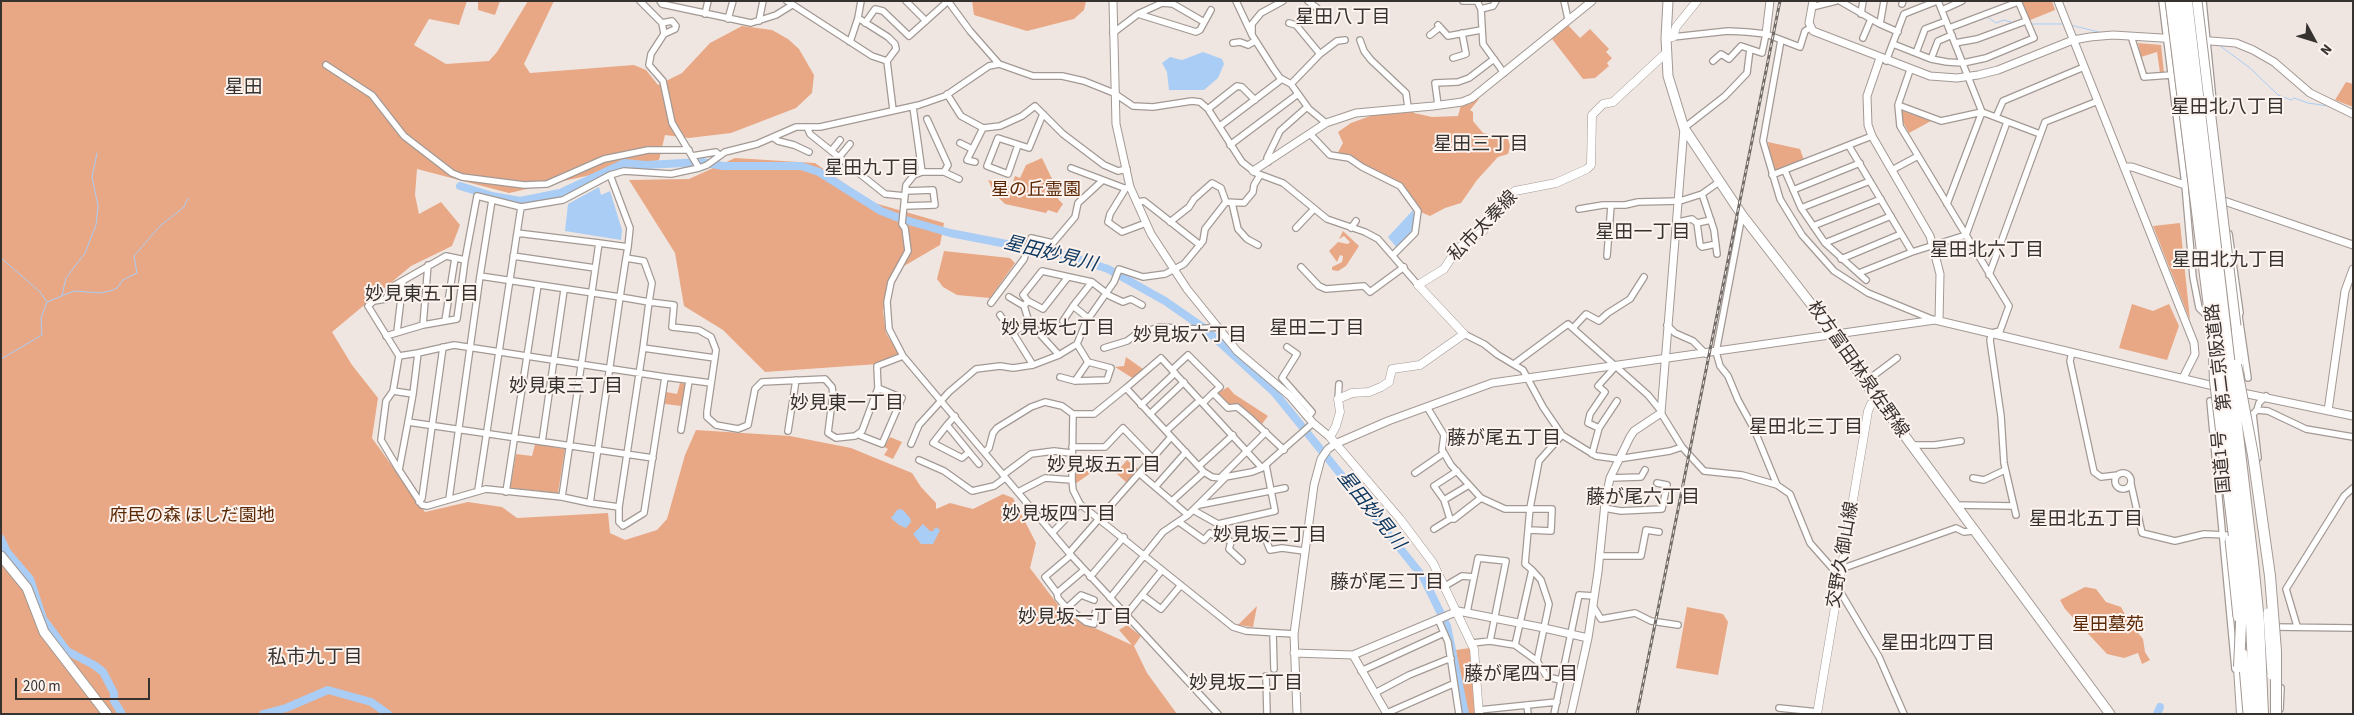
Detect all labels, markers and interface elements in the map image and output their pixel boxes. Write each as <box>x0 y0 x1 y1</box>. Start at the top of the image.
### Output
district label: 星田八丁目 <box>1296 8 1390 30</box>
north arrow <box>2289 15 2339 65</box>
text: N <box>2315 40 2336 59</box>
district label: 星田 <box>225 78 263 100</box>
district label: 星田北八丁目 <box>2171 98 2285 120</box>
district label: 星田三丁目 <box>1434 135 1528 157</box>
district label: 星田九丁目 <box>825 159 919 181</box>
park label: 星の丘霊園 <box>991 180 1081 202</box>
street label: 私市太秦線 <box>1445 187 1523 267</box>
district label: 星田一丁目 <box>1596 223 1690 245</box>
water label: 星田妙見川 <box>1001 232 1099 278</box>
district label: 星田北六丁目 <box>1930 241 2044 263</box>
district label: 星田北九丁目 <box>2172 251 2286 273</box>
district label: 妙見東五丁目 <box>365 285 479 307</box>
street label: 枚方富田林泉佐野線 <box>1802 297 1912 443</box>
street label: 第二京阪道路 <box>2203 302 2237 412</box>
district label: 妙見坂七丁目 <box>1001 319 1115 341</box>
district label: 星田二丁目 <box>1270 319 1364 341</box>
district label: 妙見坂六丁目 <box>1133 326 1247 348</box>
district label: 妙見東三丁目 <box>509 377 623 399</box>
district label: 妙見東一丁目 <box>790 394 904 416</box>
district label: 星田北三丁目 <box>1749 418 1863 440</box>
district label: 藤が尾五丁目 <box>1447 429 1561 451</box>
street label: 国道1号 <box>2209 430 2237 494</box>
district label: 妙見坂五丁目 <box>1047 456 1161 478</box>
water label: 星田妙見川 <box>1331 467 1409 555</box>
district label: 藤が尾六丁目 <box>1586 488 1700 510</box>
street label: 交野久御山線 <box>1824 500 1864 610</box>
district label: 妙見坂四丁目 <box>1002 505 1116 527</box>
park label: 府民の森 ほしだ園地 <box>109 506 275 528</box>
district label: 星田北五丁目 <box>2029 510 2143 532</box>
district label: 妙見坂三丁目 <box>1213 526 1327 548</box>
district label: 藤が尾三丁目 <box>1330 573 1444 595</box>
district label: 妙見坂一丁目 <box>1018 608 1132 630</box>
park label: 星田墓苑 <box>2072 615 2144 637</box>
district label: 星田北四丁目 <box>1881 634 1995 656</box>
district label: 私市九丁目 <box>268 648 362 670</box>
district label: 藤が尾四丁目 <box>1464 665 1578 687</box>
scale bar <box>18 668 152 700</box>
district label: 妙見坂二丁目 <box>1189 674 1303 696</box>
text: 200 m <box>23 676 61 697</box>

